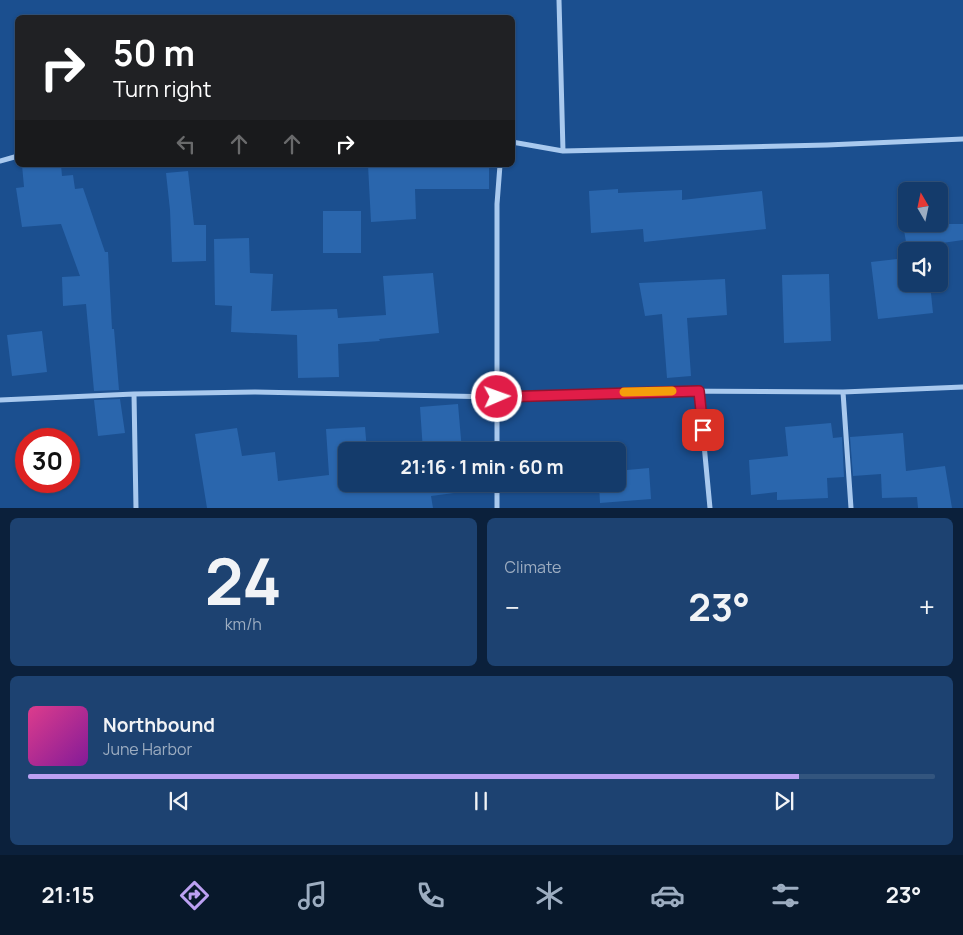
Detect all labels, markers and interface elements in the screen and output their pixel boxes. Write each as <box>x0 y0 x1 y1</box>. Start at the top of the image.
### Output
text: 50 m <box>113 29 195 77</box>
icon: right <box>30 35 95 100</box>
text: Turn right <box>113 74 211 104</box>
icon: left <box>172 130 200 158</box>
icon: ahead <box>225 130 253 158</box>
icon: ahead <box>278 130 306 158</box>
icon: right <box>331 130 359 158</box>
north arrow <box>898 182 948 232</box>
map controls <box>898 182 948 292</box>
button: sound <box>898 242 948 292</box>
position arrow <box>470 370 522 422</box>
pin <box>682 409 724 451</box>
icon: arrive <box>689 416 717 444</box>
speed limit sign: 30 <box>15 428 80 493</box>
text: 21:16 · 1 min · 60 m <box>400 454 564 480</box>
text: 24 <box>205 536 282 625</box>
text: Climate <box>505 556 561 578</box>
text: 23° <box>688 580 750 632</box>
text: − <box>505 588 520 626</box>
text: + <box>919 588 935 626</box>
text: km/h <box>225 613 262 635</box>
text: Northbound <box>103 712 215 738</box>
text: June Harbor <box>103 738 192 760</box>
icon: previous <box>165 787 193 815</box>
icon: pause <box>467 787 495 815</box>
icon: next <box>770 787 798 815</box>
icon: directions <box>177 878 212 913</box>
icon: music <box>295 878 330 913</box>
icon: phone <box>413 878 448 913</box>
icon: climate <box>532 878 567 913</box>
icon: car <box>650 878 685 913</box>
icon: filters <box>768 878 803 913</box>
text: 21:15 <box>42 880 94 910</box>
text: 23° <box>886 880 921 910</box>

